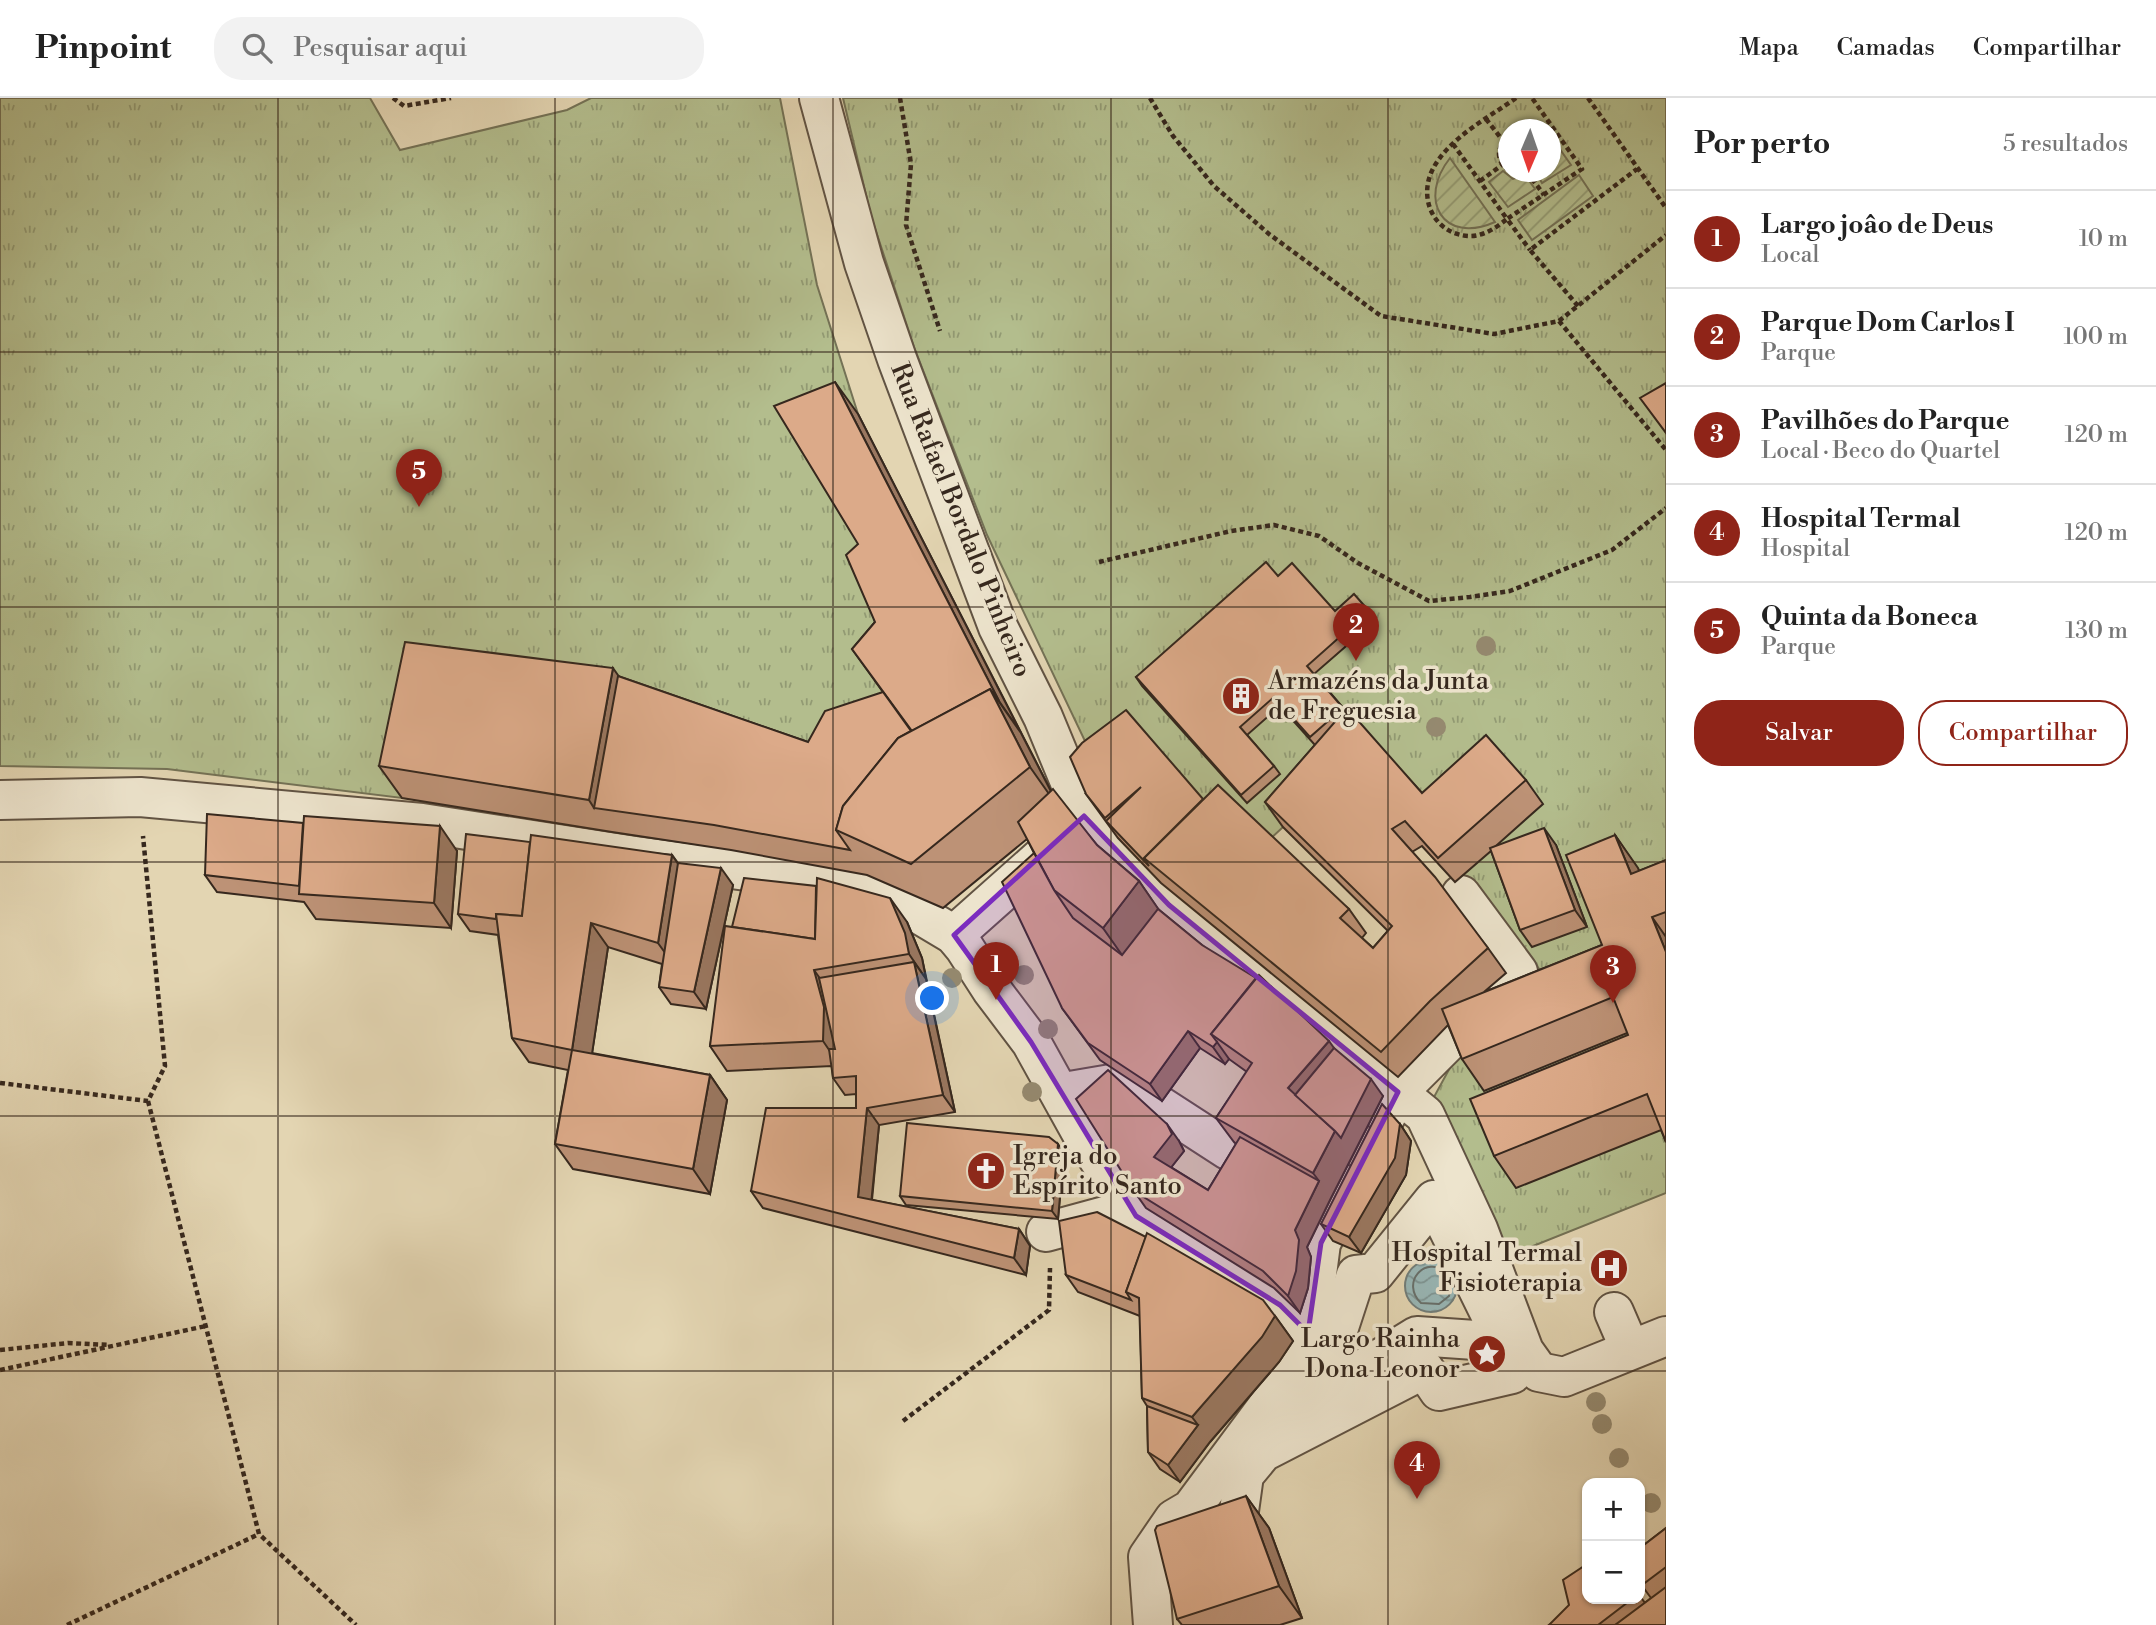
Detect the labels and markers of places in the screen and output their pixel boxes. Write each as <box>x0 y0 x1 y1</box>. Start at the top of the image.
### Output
pin: 5 <box>396 449 442 507</box>
pin: 2 <box>1333 603 1379 661</box>
place label: Armazéns da Junta de Freguesia <box>1267 665 1490 727</box>
building icon: Armazéns da Junta de Freguesia <box>1220 675 1262 717</box>
pin: 1 <box>973 942 1019 1000</box>
pin: 3 <box>1590 945 1636 1003</box>
place label: Igreja do Espírito Santo <box>1013 1140 1182 1202</box>
church icon: Igreja do Espírito Santo <box>965 1150 1007 1192</box>
place label: Hospital Termal Fisioterapia <box>1392 1237 1583 1299</box>
hospital icon: Hospital Termal Fisioterapia <box>1588 1247 1630 1289</box>
place label: Largo Rainha Dona Leonor <box>1301 1323 1461 1385</box>
place icon: Largo Rainha Dona Leonor <box>1466 1333 1508 1375</box>
pin: 4 <box>1394 1441 1440 1499</box>

